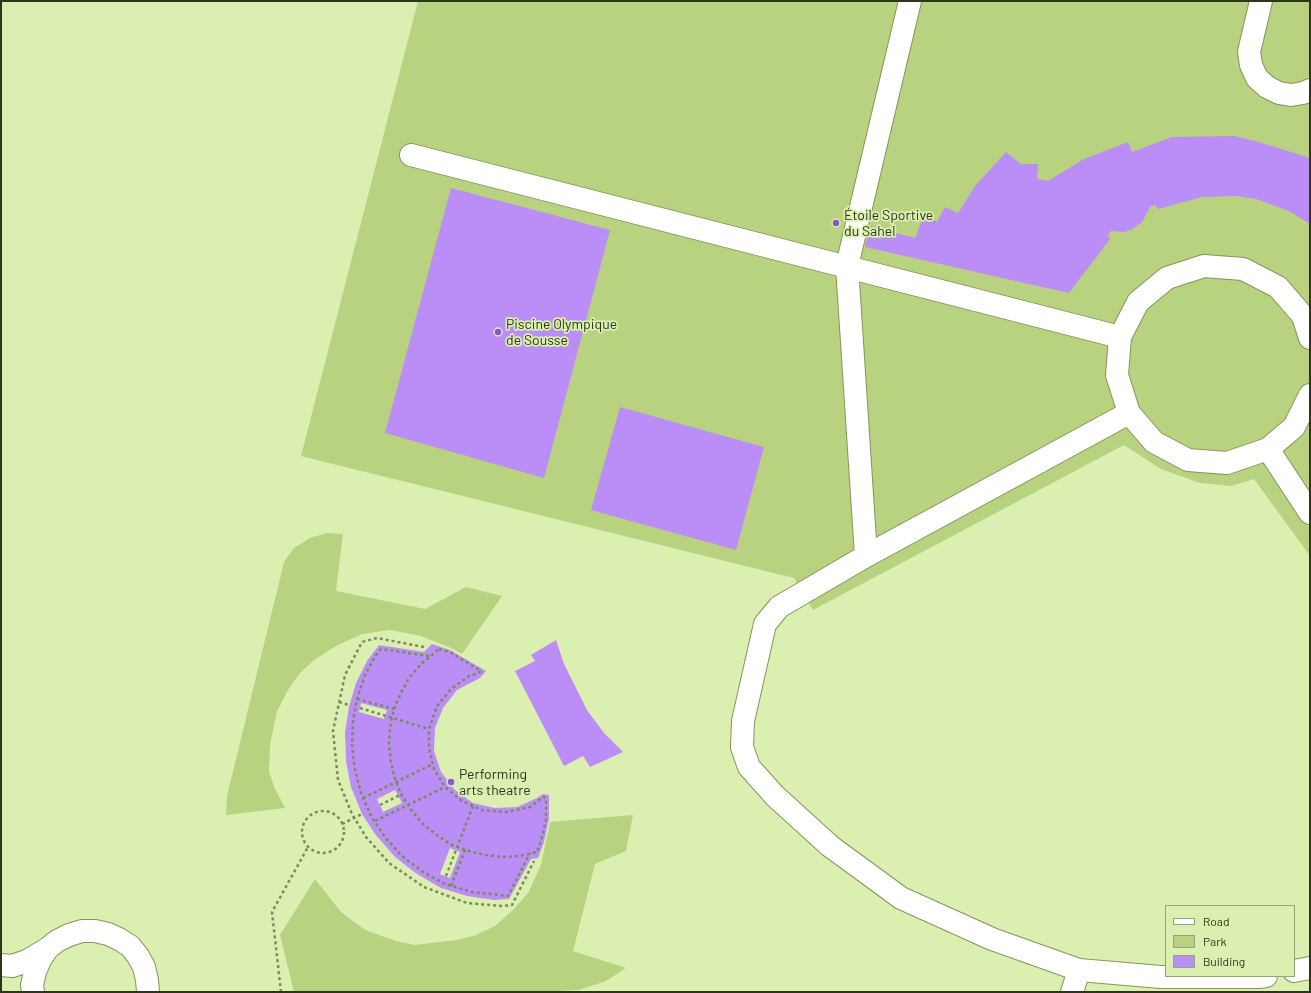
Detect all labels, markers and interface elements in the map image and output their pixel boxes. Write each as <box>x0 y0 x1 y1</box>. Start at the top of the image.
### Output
place label: Étoile Sportive du Sahel <box>844 207 933 240</box>
marker: Étoile Sportive du Sahel <box>831 218 841 228</box>
place label: Piscine Olympique de Sousse <box>506 316 617 348</box>
marker: Piscine Olympique de Sousse <box>493 327 503 337</box>
place label: Performing arts theatre <box>459 766 531 798</box>
marker: Performing arts theatre <box>446 777 456 787</box>
legend <box>1165 905 1295 977</box>
text: Road <box>1203 914 1230 928</box>
text: Park <box>1203 934 1227 948</box>
text: Building <box>1203 954 1245 968</box>

